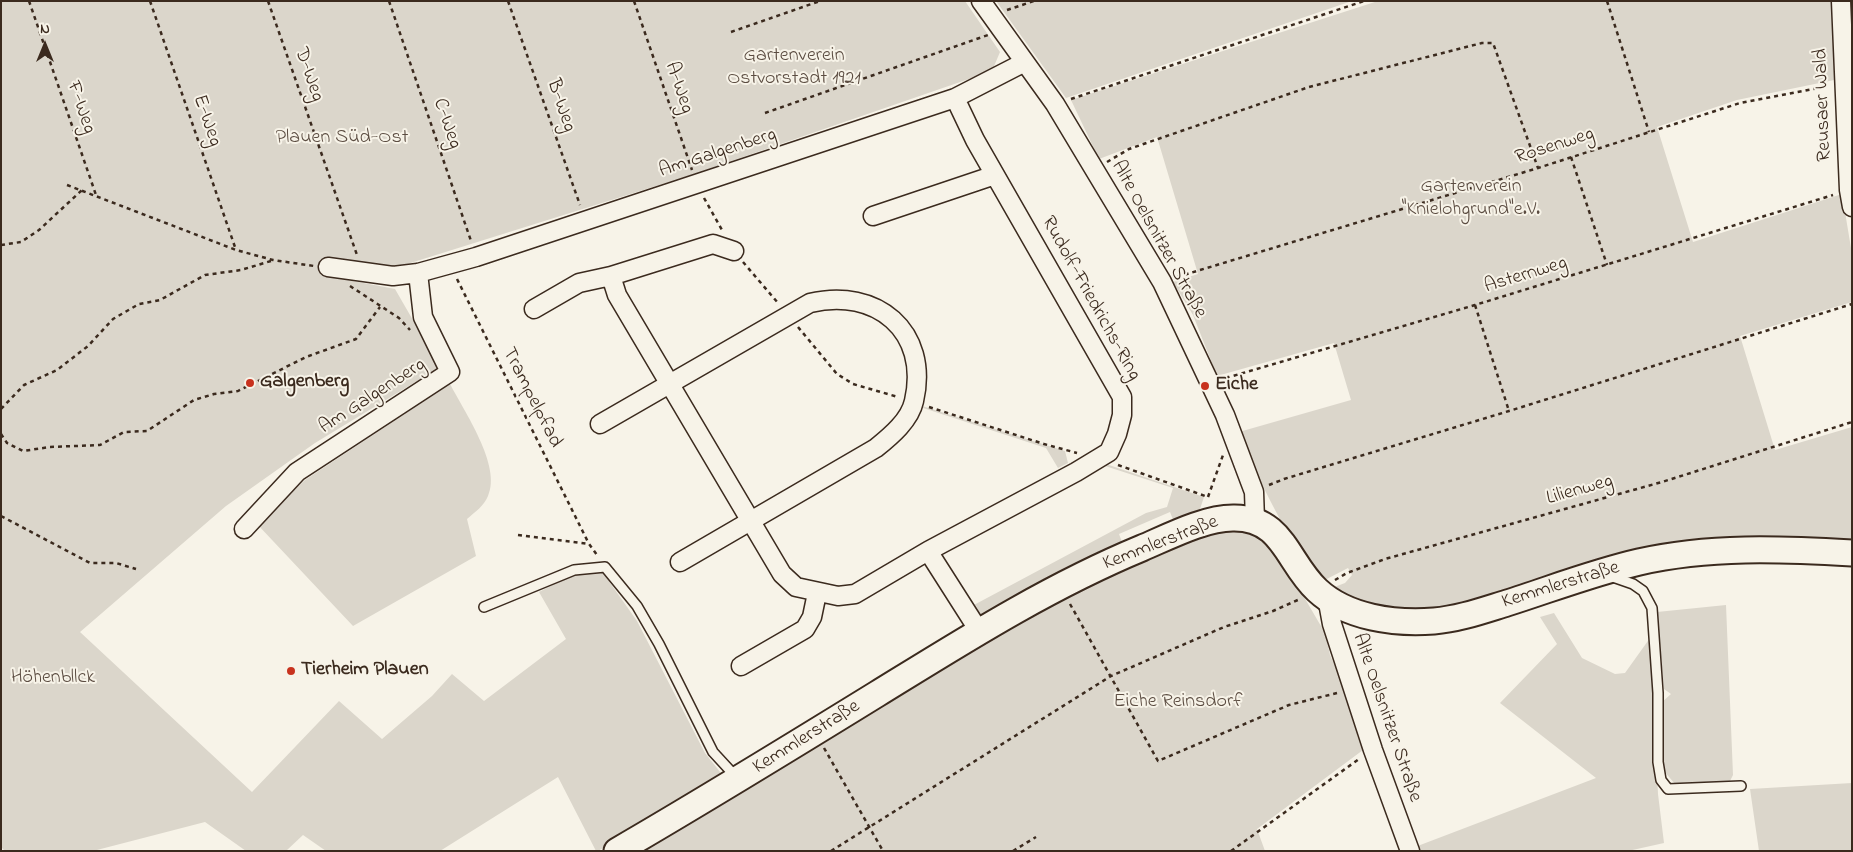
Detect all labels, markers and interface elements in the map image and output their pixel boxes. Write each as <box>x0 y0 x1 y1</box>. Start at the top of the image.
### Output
text: N <box>40 19 50 40</box>
north arrow <box>20 20 70 70</box>
street label: D-Weg <box>288 45 328 105</box>
park label: Gartenverein Ostvorstadt 1921 <box>727 45 861 92</box>
street label: Reusaer Wald <box>1810 48 1838 162</box>
street label: A-Weg <box>658 59 698 117</box>
street label: B-Weg <box>540 76 580 136</box>
street label: F-Weg <box>60 79 100 137</box>
street label: E-Weg <box>186 92 226 150</box>
street label: C-Weg <box>426 96 466 152</box>
street label: Rosenweg <box>1513 123 1597 171</box>
street label: Am Galgenberg <box>656 124 780 184</box>
park label: Plauen Süd-Ost <box>276 127 408 151</box>
street label: Alte Oelsnitzer Straße <box>1105 157 1211 323</box>
park label: Gartenverein "Knielohgrund"e.V. <box>1402 176 1540 223</box>
street label: Rudolf-Friedrichs-Ring <box>1035 213 1145 385</box>
street label: Asternweg <box>1482 252 1570 300</box>
street label: Trampelpfad <box>495 344 567 452</box>
street label: Am Galgenberg <box>315 354 431 440</box>
place label: Galgenberg <box>260 371 349 395</box>
place label: Eiche <box>1215 374 1258 398</box>
marker: Galgenberg <box>244 377 256 389</box>
marker: Eiche <box>1199 380 1211 392</box>
street label: Lilienweg <box>1544 470 1616 512</box>
street label: Kemmlerstraße <box>1100 511 1222 577</box>
street label: Kemmlerstraße <box>1499 557 1623 615</box>
street label: Alte Oelsnitzer Straße <box>1346 631 1426 805</box>
place label: Tierheim Plauen <box>301 659 429 683</box>
marker: Tierheim Plauen <box>285 665 297 677</box>
park label: Höhenbllck <box>11 667 95 691</box>
park label: Eiche Reinsdorf <box>1114 691 1242 715</box>
street label: Kemmlerstraße <box>749 696 865 780</box>

